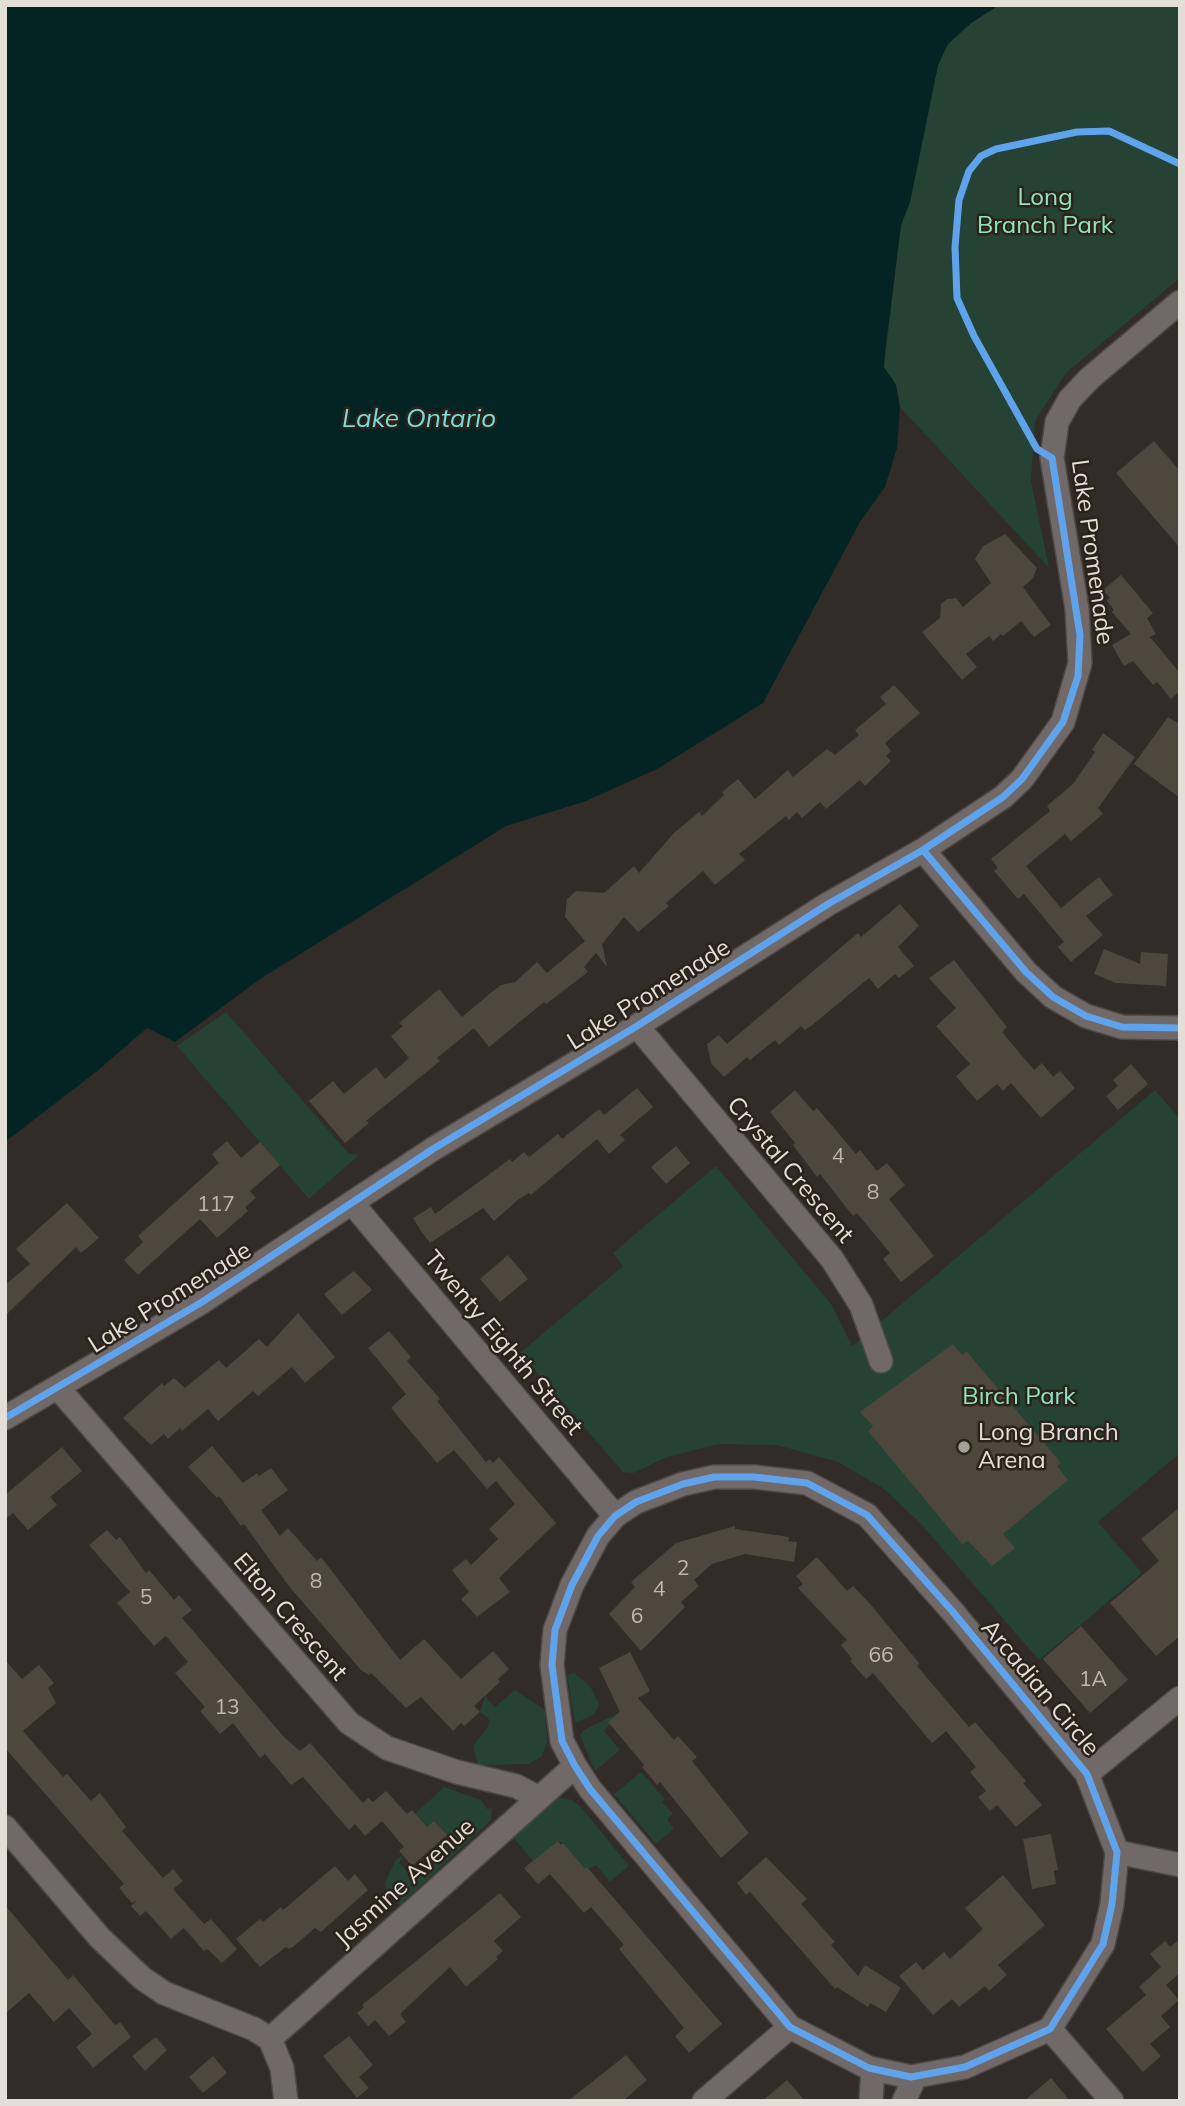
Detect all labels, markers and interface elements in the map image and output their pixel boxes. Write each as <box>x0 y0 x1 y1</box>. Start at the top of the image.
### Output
park label: Long Branch Park <box>977 184 1113 240</box>
water label: Lake Ontario <box>342 403 496 435</box>
street label: Lake Promenade <box>1065 458 1119 646</box>
street label: Lake Promenade <box>562 933 736 1057</box>
street label: Crystal Crescent <box>720 1091 860 1249</box>
house number: 4 <box>832 1144 844 1170</box>
house number: 8 <box>867 1180 879 1206</box>
house number: 117 <box>197 1192 235 1218</box>
street label: Lake Promenade <box>83 1236 257 1360</box>
street label: Twenty Eighth Street <box>417 1245 589 1441</box>
park label: Birch Park <box>962 1383 1076 1411</box>
place label: Long Branch Arena <box>978 1419 1119 1475</box>
marker: Long Branch Arena <box>956 1439 972 1455</box>
street label: Elton Crescent <box>227 1547 353 1687</box>
house number: 2 <box>677 1556 689 1582</box>
house number: 8 <box>310 1569 322 1595</box>
house number: 4 <box>653 1577 665 1603</box>
house number: 5 <box>140 1585 152 1611</box>
house number: 6 <box>631 1604 643 1630</box>
street label: Arcadian Circle <box>975 1614 1105 1762</box>
house number: 66 <box>868 1643 894 1669</box>
house number: 1A <box>1079 1667 1107 1693</box>
house number: 13 <box>214 1695 240 1721</box>
street label: Jasmine Avenue <box>329 1813 481 1953</box>

